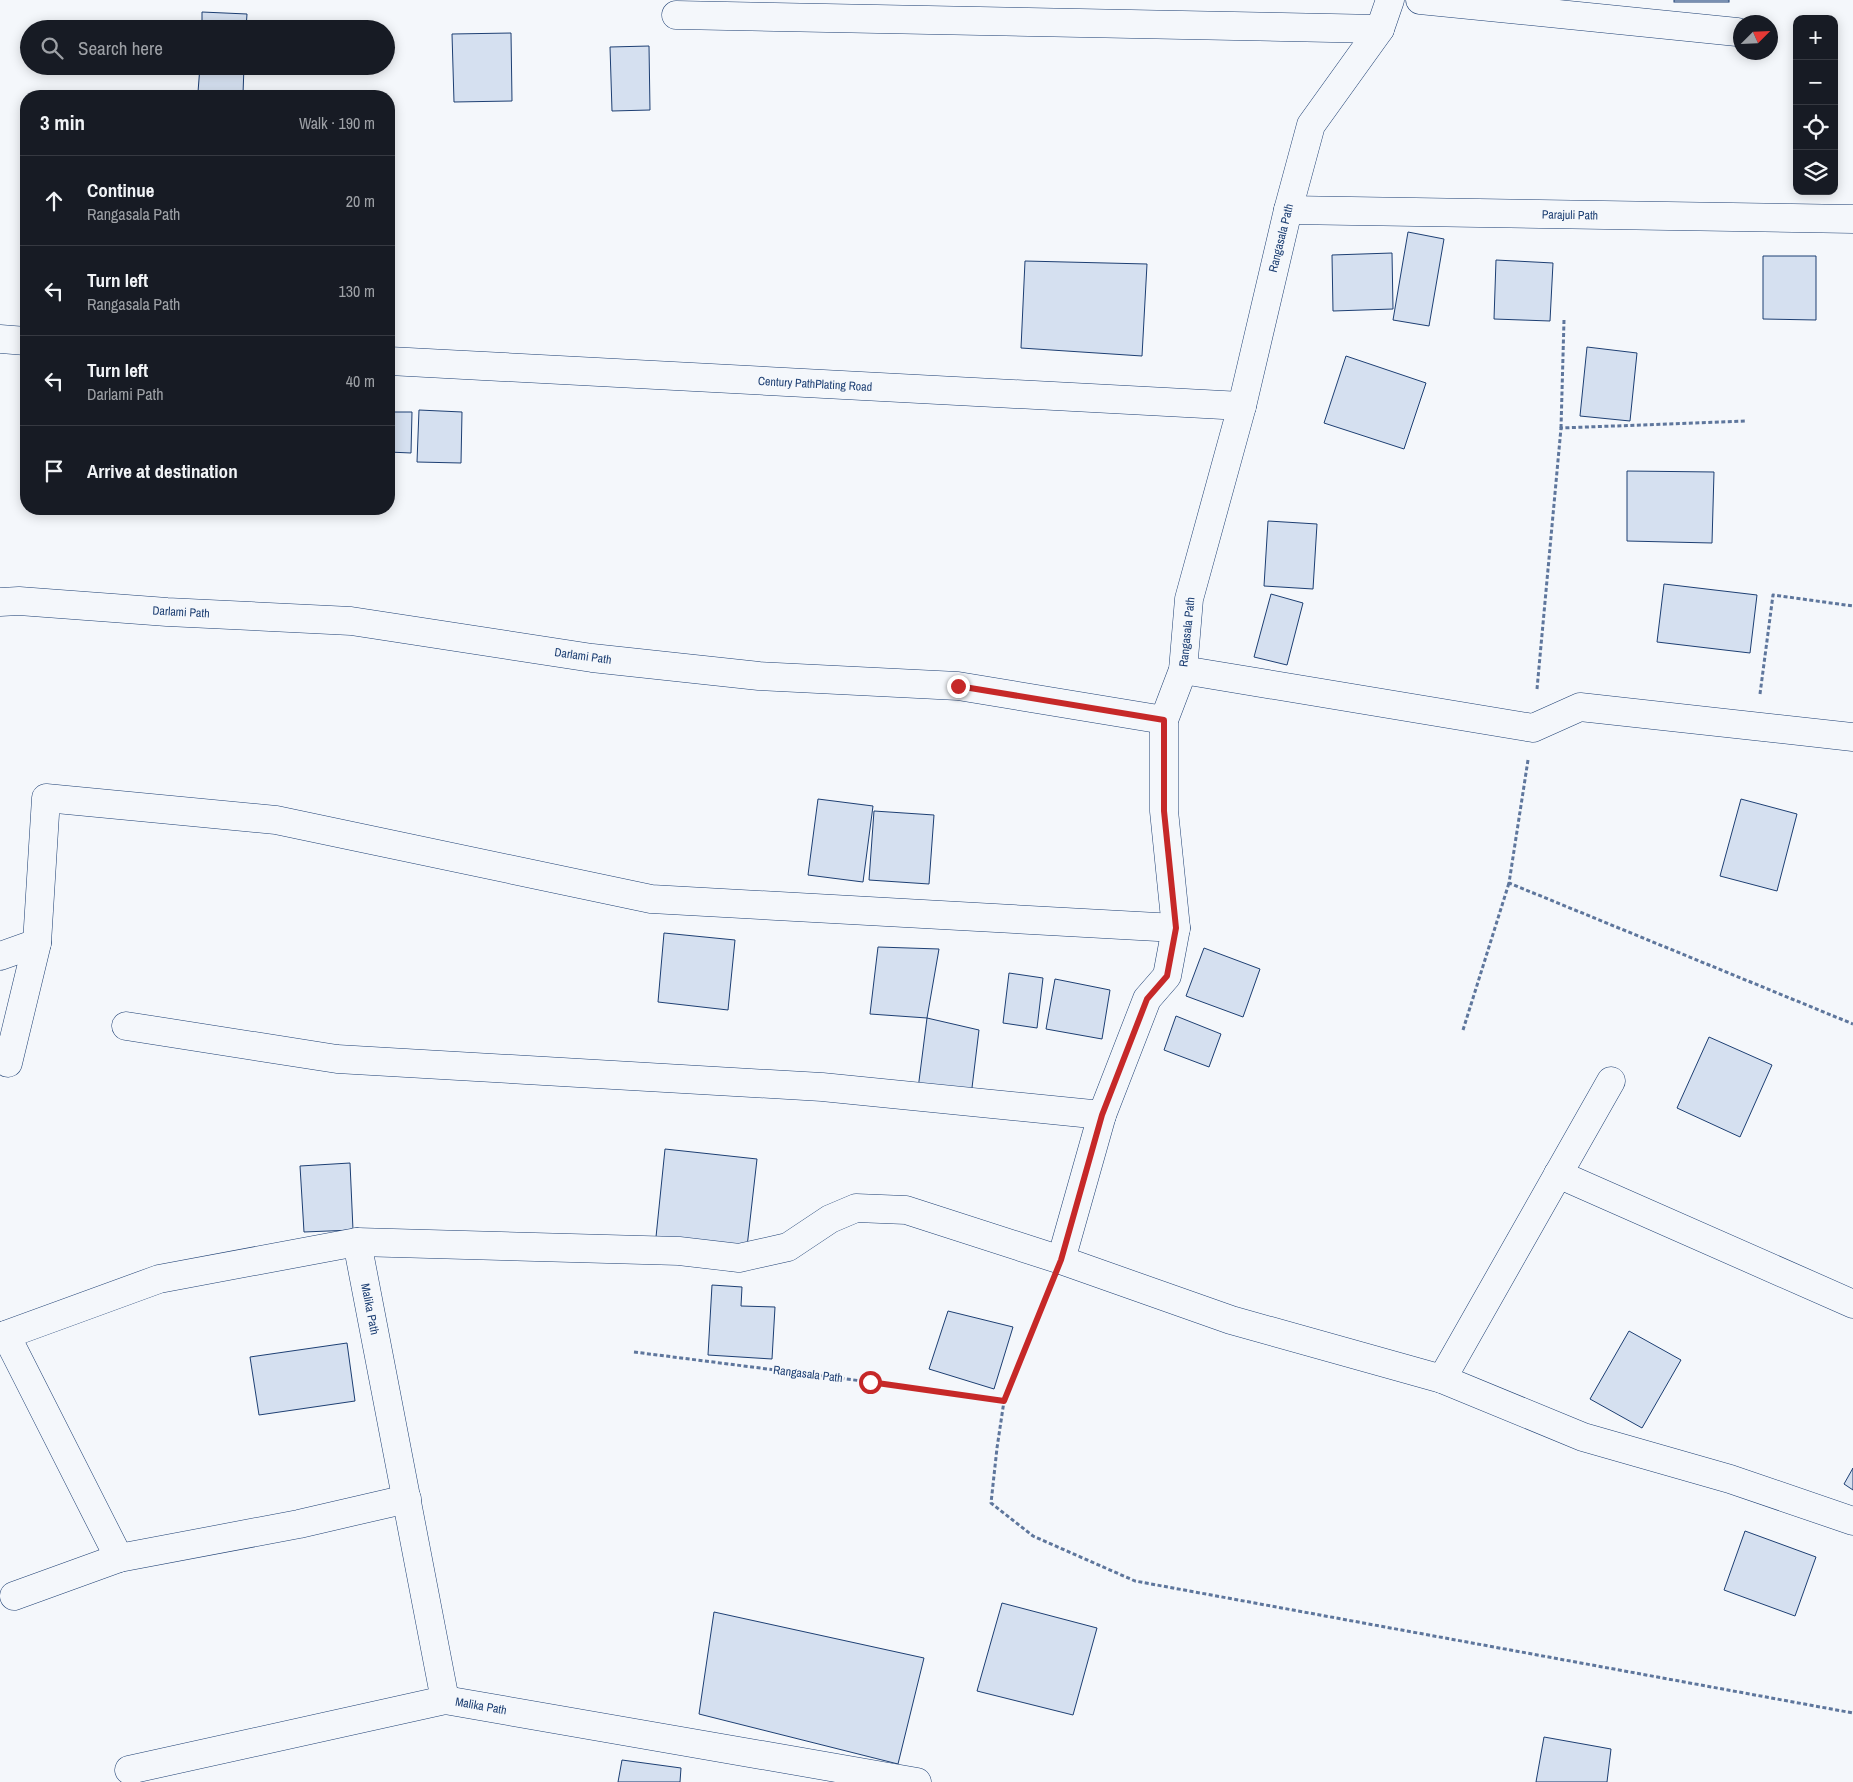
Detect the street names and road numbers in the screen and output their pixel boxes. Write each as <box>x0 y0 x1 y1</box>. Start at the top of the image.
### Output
street label: Rangasala Path <box>1265 202 1297 274</box>
street label: Parajuli Path <box>1542 207 1598 223</box>
street label: Century PathPlating Road <box>757 373 873 395</box>
street label: Rangasala Path <box>1175 596 1199 668</box>
street label: Darlami Path <box>152 603 210 621</box>
street label: Darlami Path <box>553 644 613 668</box>
street label: Malika Path <box>357 1282 383 1336</box>
street label: Rangasala Path <box>772 1362 844 1386</box>
street label: Malika Path <box>454 1694 508 1718</box>

